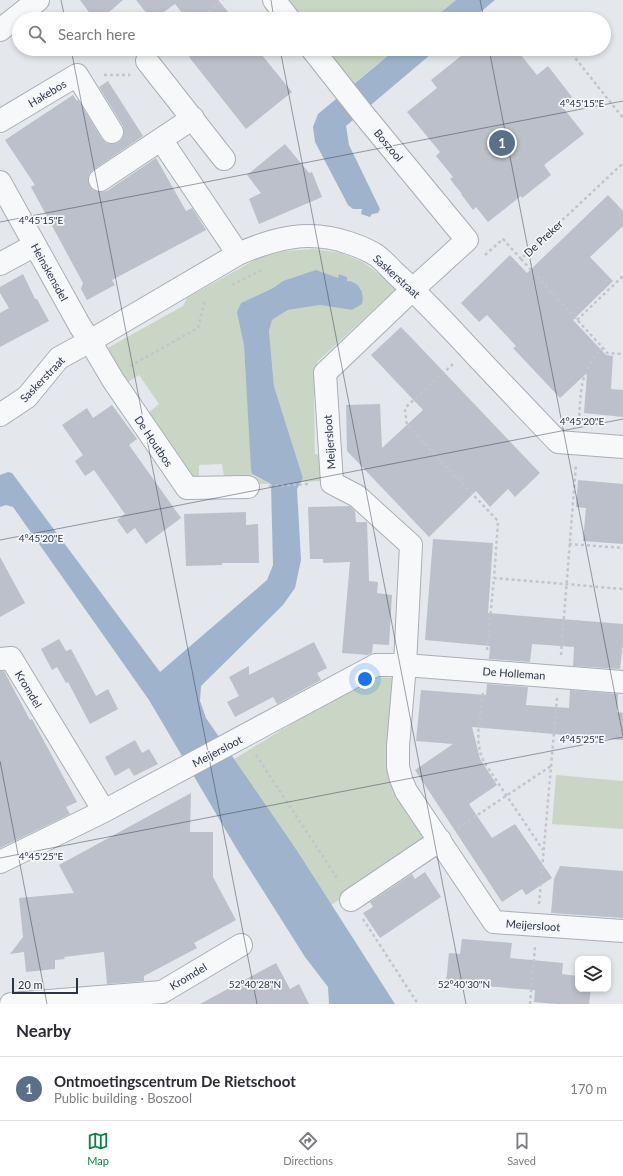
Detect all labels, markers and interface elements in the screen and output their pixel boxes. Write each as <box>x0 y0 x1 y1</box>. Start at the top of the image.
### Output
search box <box>12 12 611 56</box>
icon: search <box>26 23 48 45</box>
text: Search here <box>58 25 135 43</box>
street label: Hakebos <box>26 77 69 109</box>
text: 4°45'15"E <box>560 97 605 109</box>
street label: Boszool <box>372 126 406 164</box>
pin: 1 <box>489 128 515 158</box>
text: 4°45'15"E <box>19 214 64 226</box>
street label: De Preker <box>521 217 565 259</box>
street label: Heinskensdel <box>29 241 71 303</box>
street label: Saskerstraat <box>371 252 423 300</box>
street label: Saskerstraat <box>17 353 67 405</box>
street label: De Houtbos <box>132 413 176 469</box>
street label: Meijersloot <box>321 414 337 470</box>
text: 4°45'20"E <box>560 415 605 427</box>
text: 4°45'20"E <box>19 532 64 544</box>
street label: De Holleman <box>482 664 546 682</box>
street label: Kromdel <box>13 668 45 710</box>
your location <box>355 669 375 689</box>
street label: Meijersloot <box>190 732 244 770</box>
text: 4°45'25"E <box>560 733 605 745</box>
text: 4°45'25"E <box>19 850 64 862</box>
street label: Meijersloot <box>505 917 561 933</box>
map controls <box>575 956 611 992</box>
button: layers <box>575 956 611 992</box>
street label: Kromdel <box>167 960 209 992</box>
scale bar <box>12 976 78 995</box>
text: 20 m <box>18 978 43 991</box>
text: 52°40'28"N <box>229 978 281 990</box>
text: 52°40'30"N <box>438 978 490 990</box>
text: Nearby <box>16 1020 71 1041</box>
text: Ontmoetingscentrum De Rietschoot <box>54 1072 296 1090</box>
text: 1 <box>25 1081 33 1097</box>
text: 170 m <box>570 1081 607 1097</box>
text: Public building · Boszool <box>54 1090 192 1106</box>
tab: Map <box>87 1130 109 1167</box>
tab: Directions <box>283 1130 333 1167</box>
tab: Saved <box>507 1130 536 1167</box>

